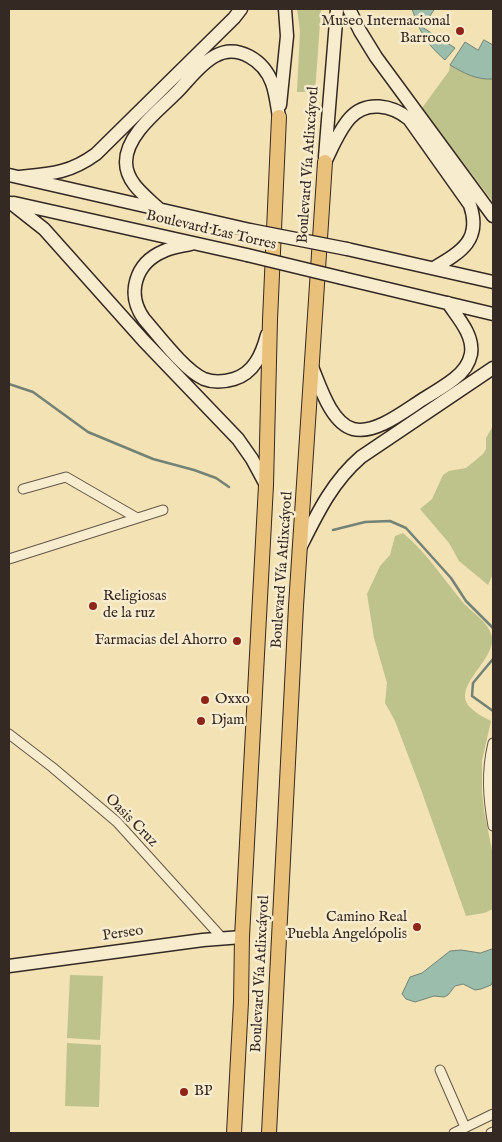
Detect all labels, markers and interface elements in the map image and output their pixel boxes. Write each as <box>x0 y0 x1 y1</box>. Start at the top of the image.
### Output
place label: Museo Internacional Barroco <box>321 13 450 48</box>
marker: Museo Internacional Barroco <box>454 25 466 37</box>
street label: Boulevard Vía Atlixcáyotl <box>295 86 323 244</box>
street label: Boulevard Las Torres <box>144 207 278 255</box>
street label: Boulevard Vía Atlixcáyotl <box>269 491 297 649</box>
place label: Religiosas de la ruz <box>103 588 167 623</box>
marker: Religiosas de la ruz <box>87 600 99 612</box>
place label: Farmacias del Ahorro <box>95 632 227 650</box>
marker: Farmacias del Ahorro <box>231 635 243 647</box>
place label: Oxxo <box>215 691 250 709</box>
marker: Oxxo <box>199 694 211 706</box>
place label: Djam <box>211 712 245 730</box>
marker: Djam <box>195 715 207 727</box>
street label: Oasis Cruz <box>101 791 161 851</box>
street label: Boulevard Vía Atlixcáyotl <box>248 895 274 1053</box>
place label: Camino Real Puebla Angelópolis <box>287 909 407 944</box>
marker: Camino Real Puebla Angelópolis <box>411 921 423 933</box>
street label: Perseo <box>101 922 145 946</box>
place label: BP <box>194 1083 213 1101</box>
marker: BP <box>178 1086 190 1098</box>

